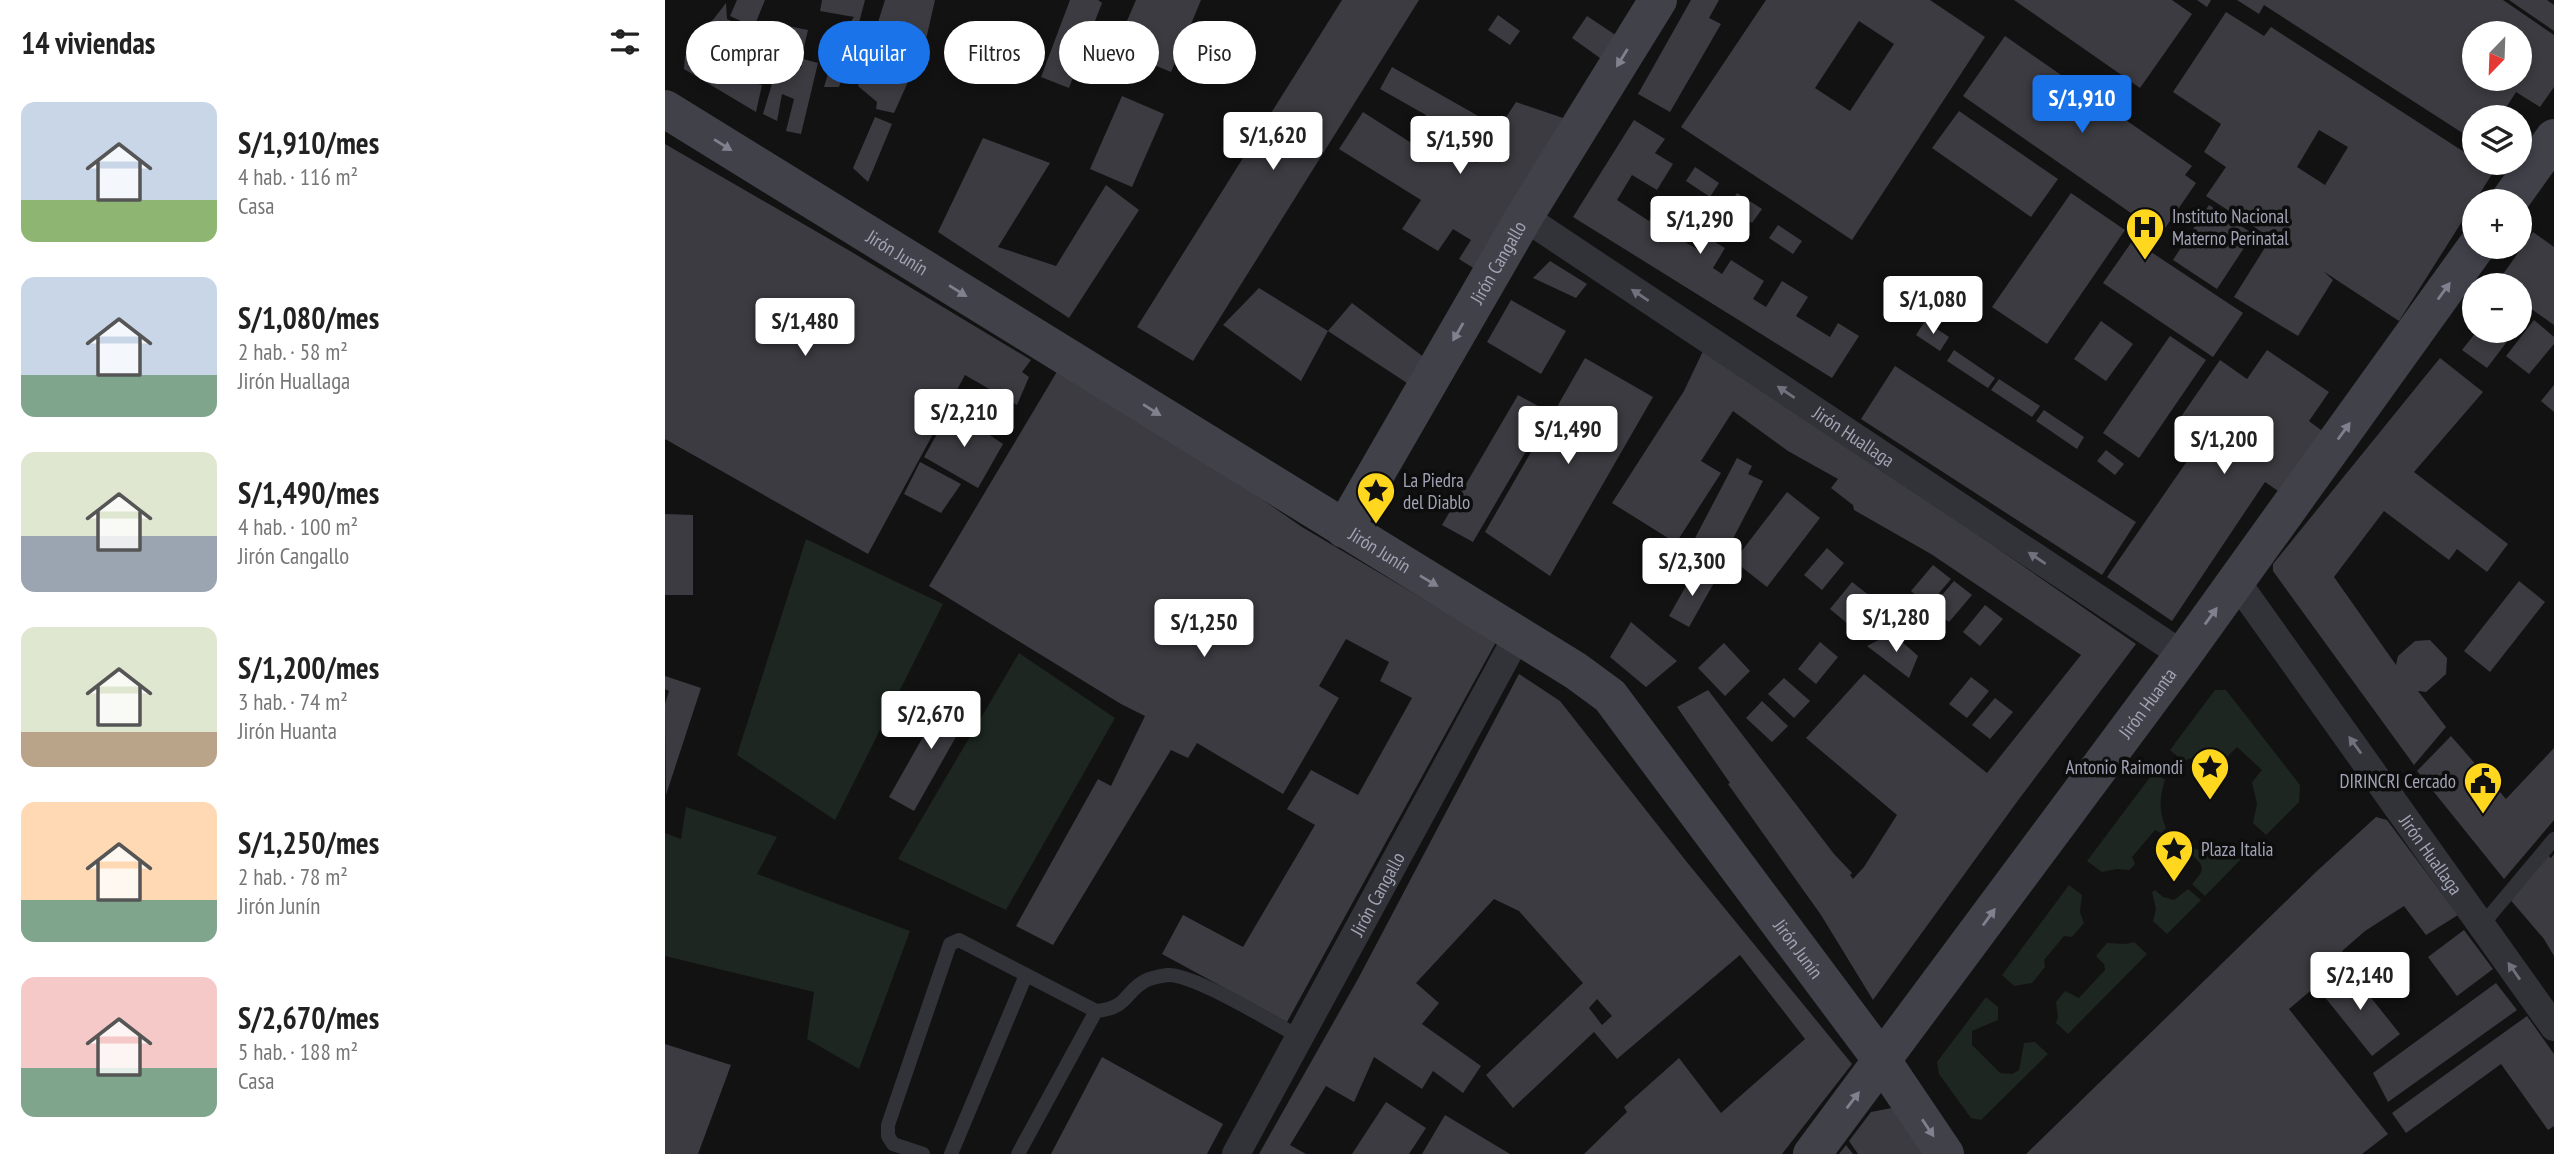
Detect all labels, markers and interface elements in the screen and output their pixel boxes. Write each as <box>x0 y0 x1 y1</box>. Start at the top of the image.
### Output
chip: Comprar <box>686 21 804 84</box>
chip: Alquilar <box>818 21 930 84</box>
chip: Filtros <box>944 21 1045 84</box>
chip: Nuevo <box>1059 21 1159 84</box>
chip: Piso <box>1173 21 1256 84</box>
north arrow <box>2462 21 2532 91</box>
map controls <box>2462 21 2532 343</box>
text: 14 viviendas <box>21 23 155 62</box>
icon: filters <box>606 23 644 61</box>
one-way arrow <box>1615 49 1628 68</box>
pin: S/1,910 <box>2017 76 2147 135</box>
text: S/1,910 <box>2048 83 2116 112</box>
button: layers <box>2462 105 2532 175</box>
pin: S/1,620 <box>1208 113 1338 172</box>
pin: S/1,590 <box>1395 116 1525 176</box>
text: S/1,620 <box>1239 120 1307 149</box>
text: S/1,910/mes <box>238 123 379 162</box>
text: S/1,590 <box>1426 124 1494 153</box>
icon: home <box>77 130 161 214</box>
one-way arrow <box>713 139 733 152</box>
text: 4 hab. · 116 m² <box>238 162 358 191</box>
button: + <box>2462 189 2532 259</box>
text: Casa <box>238 191 274 220</box>
pin: S/1,290 <box>1635 196 1765 256</box>
text: S/1,290 <box>1666 204 1734 233</box>
place label: Instituto Nacional Materno Perinatal <box>2172 204 2289 250</box>
hospital icon: Instituto Nacional Materno Perinatal <box>2124 206 2166 261</box>
street label: Jirón Cangallo <box>1464 216 1531 309</box>
street label: Jirón Junín <box>861 224 933 280</box>
button: − <box>2462 273 2532 343</box>
pin: S/1,080 <box>1868 276 1998 336</box>
one-way arrow <box>2437 282 2451 300</box>
one-way arrow <box>949 284 968 297</box>
text: S/1,080 <box>1899 284 1967 313</box>
one-way arrow <box>1631 289 1650 302</box>
text: S/1,080/mes <box>238 298 379 337</box>
pin: S/1,480 <box>740 298 870 358</box>
icon: home <box>77 305 161 389</box>
text: S/1,480 <box>771 306 839 335</box>
one-way arrow <box>1452 322 1465 341</box>
text: 2 hab. · 58 m² <box>238 337 348 366</box>
text: Jirón Huallaga <box>238 366 350 395</box>
one-way arrow <box>1776 385 1796 398</box>
pin: S/2,210 <box>899 390 1029 449</box>
text: S/2,210 <box>930 397 998 426</box>
street label: Jirón Huallaga <box>1808 400 1899 472</box>
one-way arrow <box>1142 404 1161 417</box>
pin: S/1,490 <box>1503 406 1633 466</box>
text: S/1,490 <box>1534 414 1602 443</box>
pin: S/1,200 <box>2159 416 2289 476</box>
one-way arrow <box>2337 422 2351 440</box>
text: S/1,200 <box>2190 424 2258 453</box>
place label: La Piedra del Diablo <box>1403 468 1470 514</box>
place icon: La Piedra del Diablo <box>1355 470 1397 525</box>
text: S/1,490/mes <box>238 473 379 512</box>
icon: home <box>77 480 161 564</box>
text: 4 hab. · 100 m² <box>238 512 358 541</box>
street label: Jirón Junín <box>1344 521 1415 578</box>
pin: S/2,300 <box>1627 538 1757 598</box>
text: Jirón Cangallo <box>238 541 349 570</box>
text: S/2,300 <box>1658 546 1726 575</box>
one-way arrow <box>2027 552 2047 565</box>
one-way arrow <box>1419 575 1438 587</box>
pin: S/1,280 <box>1831 594 1961 654</box>
pin: S/1,250 <box>1139 600 1269 659</box>
text: S/1,280 <box>1862 602 1930 631</box>
text: S/1,250 <box>1170 607 1238 636</box>
one-way arrow <box>2204 607 2218 625</box>
text: S/1,200/mes <box>238 648 379 687</box>
icon: home <box>77 655 161 739</box>
street label: Jirón Huanta <box>2113 663 2181 744</box>
text: 3 hab. · 74 m² <box>238 687 348 716</box>
pin: S/2,670 <box>866 692 996 751</box>
text: S/2,670 <box>897 699 965 728</box>
text: Jirón Huanta <box>238 716 337 745</box>
one-way arrow <box>2348 736 2362 754</box>
place icon: Antonio Raimondi <box>2189 746 2231 801</box>
place label: Antonio Raimondi <box>2066 755 2183 779</box>
public building icon: DIRINCRI Cercado <box>2462 760 2504 815</box>
place label: DIRINCRI Cercado <box>2340 769 2456 793</box>
street label: Jirón Huallaga <box>2394 809 2468 899</box>
text: S/1,250/mes <box>238 823 379 862</box>
place icon: Plaza Italia <box>2153 828 2195 883</box>
icon: home <box>77 830 161 914</box>
place label: Plaza Italia <box>2201 837 2273 861</box>
street label: Jirón Cangallo <box>1344 848 1410 941</box>
text: 2 hab. · 78 m² <box>238 862 348 891</box>
text: Jirón Junín <box>238 891 320 920</box>
one-way arrow <box>1982 909 1997 927</box>
street label: Jirón Junín <box>1768 914 1829 983</box>
pin: S/2,140 <box>2295 953 2425 1012</box>
text: S/2,140 <box>2326 960 2394 989</box>
one-way arrow <box>2508 962 2522 980</box>
text: S/2,670/mes <box>238 998 379 1037</box>
icon: home <box>77 1005 161 1089</box>
text: 5 hab. · 188 m² <box>238 1037 358 1066</box>
text: Casa <box>238 1066 274 1095</box>
one-way arrow <box>1846 1091 1860 1109</box>
one-way arrow <box>1921 1119 1935 1137</box>

